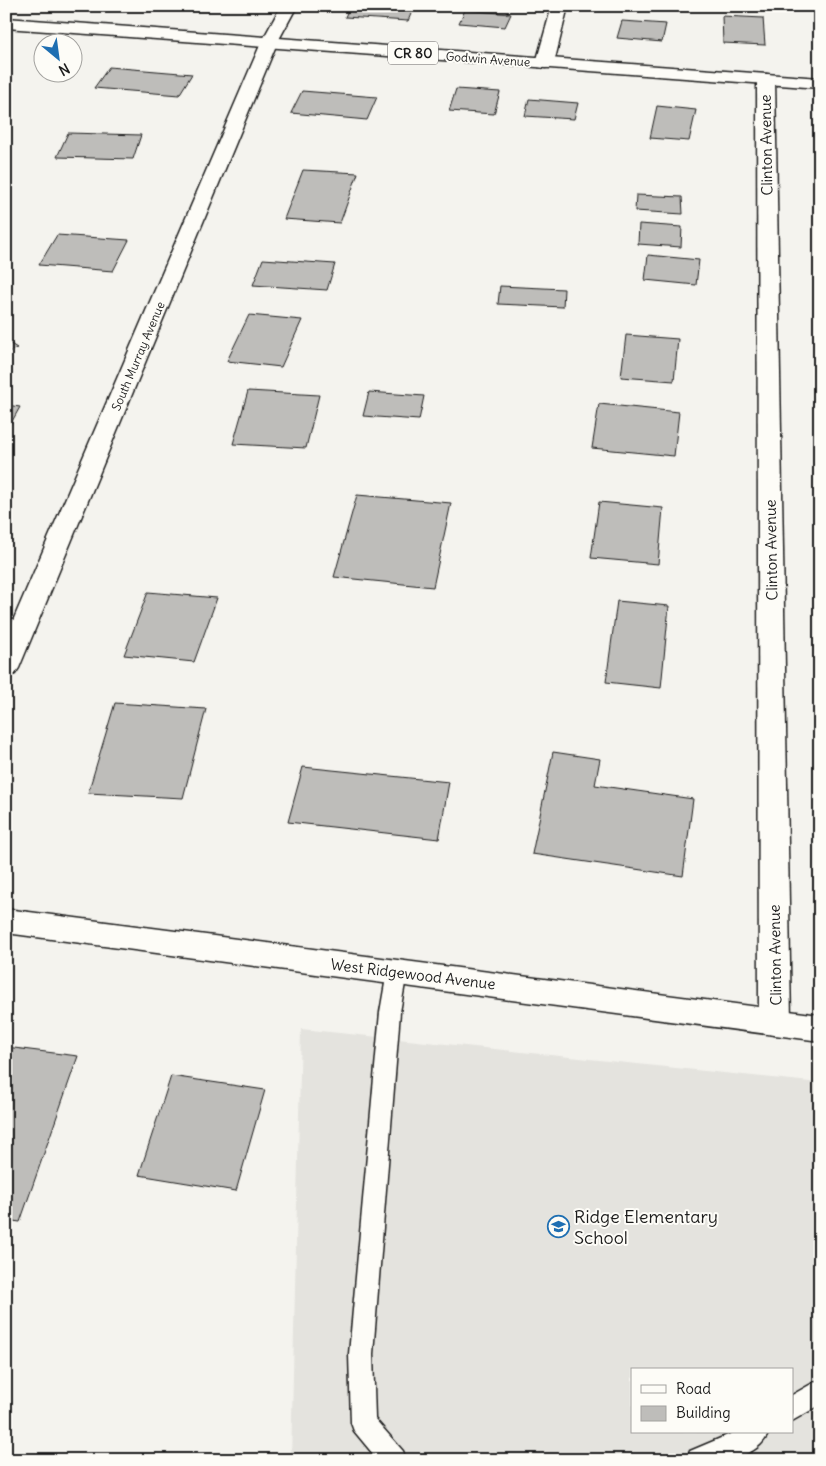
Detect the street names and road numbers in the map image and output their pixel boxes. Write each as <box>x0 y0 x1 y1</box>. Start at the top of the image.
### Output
road number: CR 80 <box>388 42 438 64</box>
street label: Godwin Avenue <box>445 49 531 69</box>
street label: Clinton Avenue <box>756 94 776 196</box>
street label: South Murray Avenue <box>108 299 168 413</box>
street label: Clinton Avenue <box>761 499 781 601</box>
street label: Clinton Avenue <box>765 904 785 1006</box>
street label: West Ridgewood Avenue <box>329 954 497 994</box>

